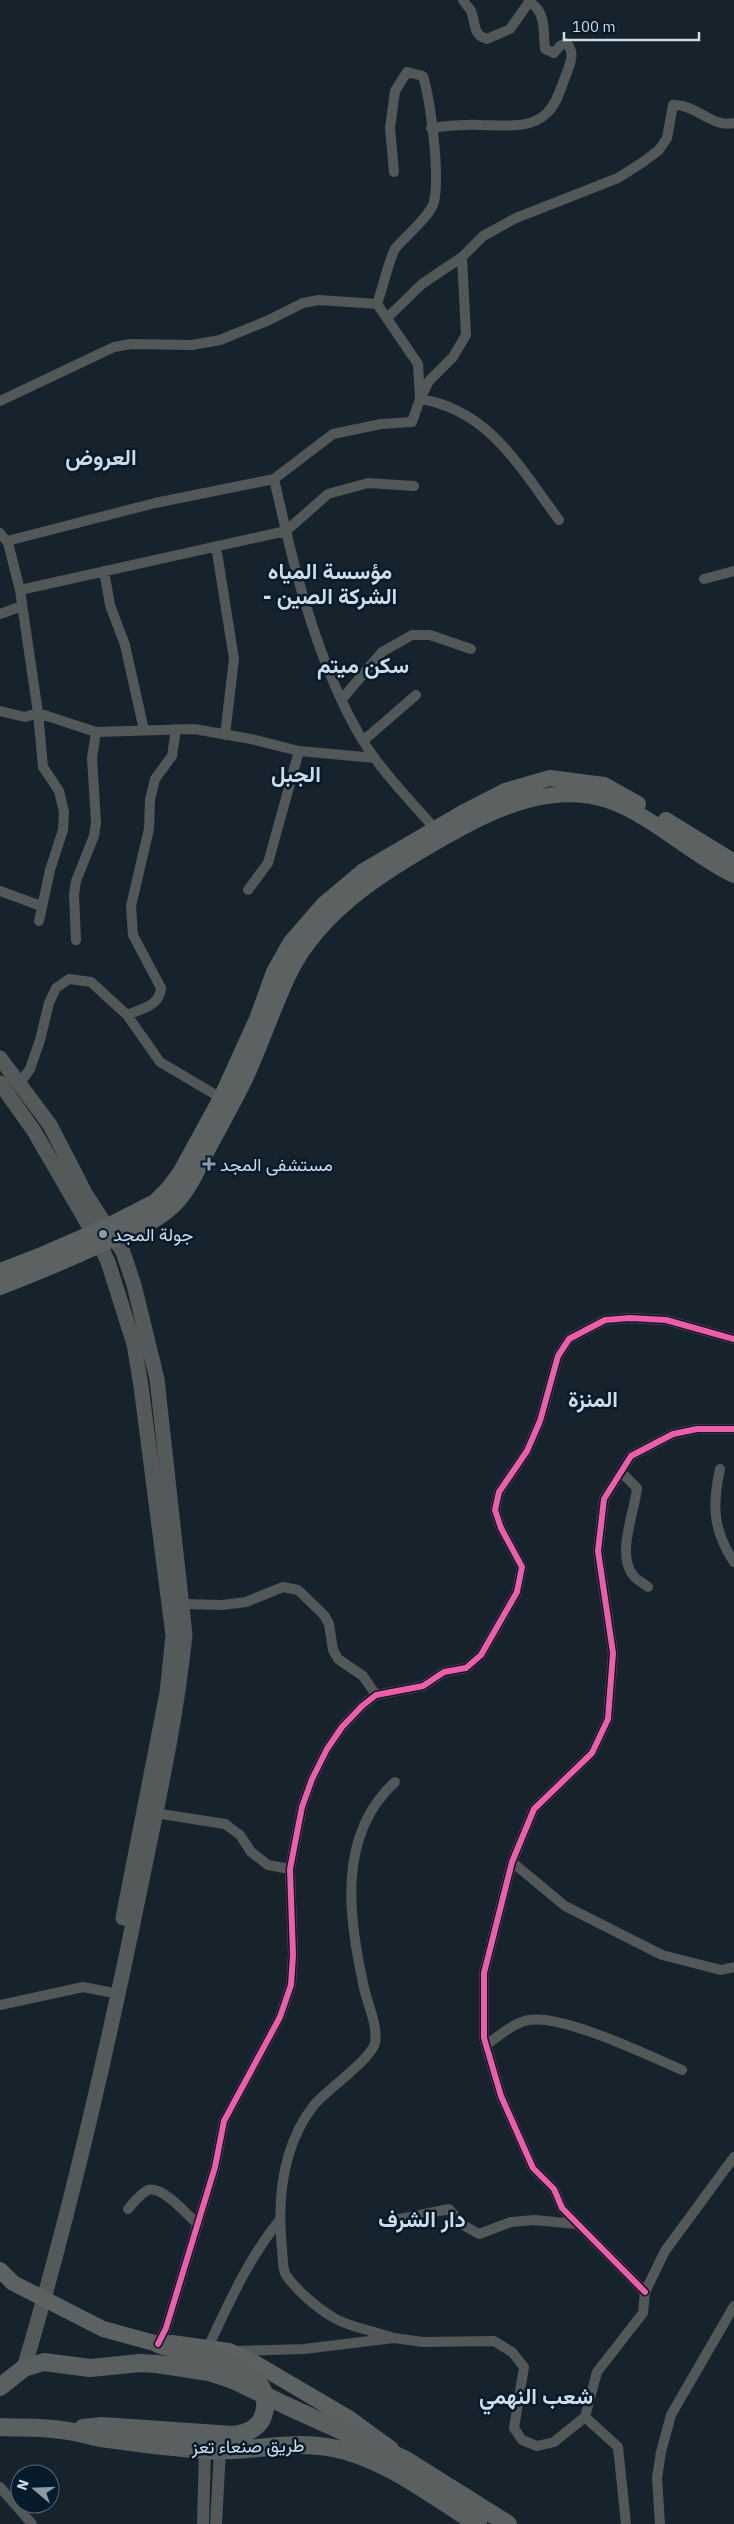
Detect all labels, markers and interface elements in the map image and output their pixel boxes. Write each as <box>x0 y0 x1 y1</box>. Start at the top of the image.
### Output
scale bar <box>564 10 699 42</box>
text: 100 m <box>572 17 616 36</box>
district label: العروض <box>65 442 137 471</box>
district label: مؤسسة المياه - الشركة الصين <box>263 556 397 610</box>
district label: سكن ميتم <box>317 650 409 680</box>
district label: الجبل <box>271 759 321 788</box>
place label: مستشفى المجد <box>220 1153 333 1176</box>
marker: مستشفى المجد <box>202 1157 216 1171</box>
place label: جولة المجد <box>113 1223 193 1246</box>
marker: جولة المجد <box>97 1228 109 1240</box>
district label: المنزة <box>568 1384 618 1413</box>
district label: دار الشرف <box>378 2204 466 2233</box>
district label: شعب النهمي <box>479 2381 593 2415</box>
street label: طريق صنعاء تعز <box>190 2434 305 2459</box>
north arrow <box>10 2464 60 2514</box>
text: N <box>13 2477 33 2492</box>

